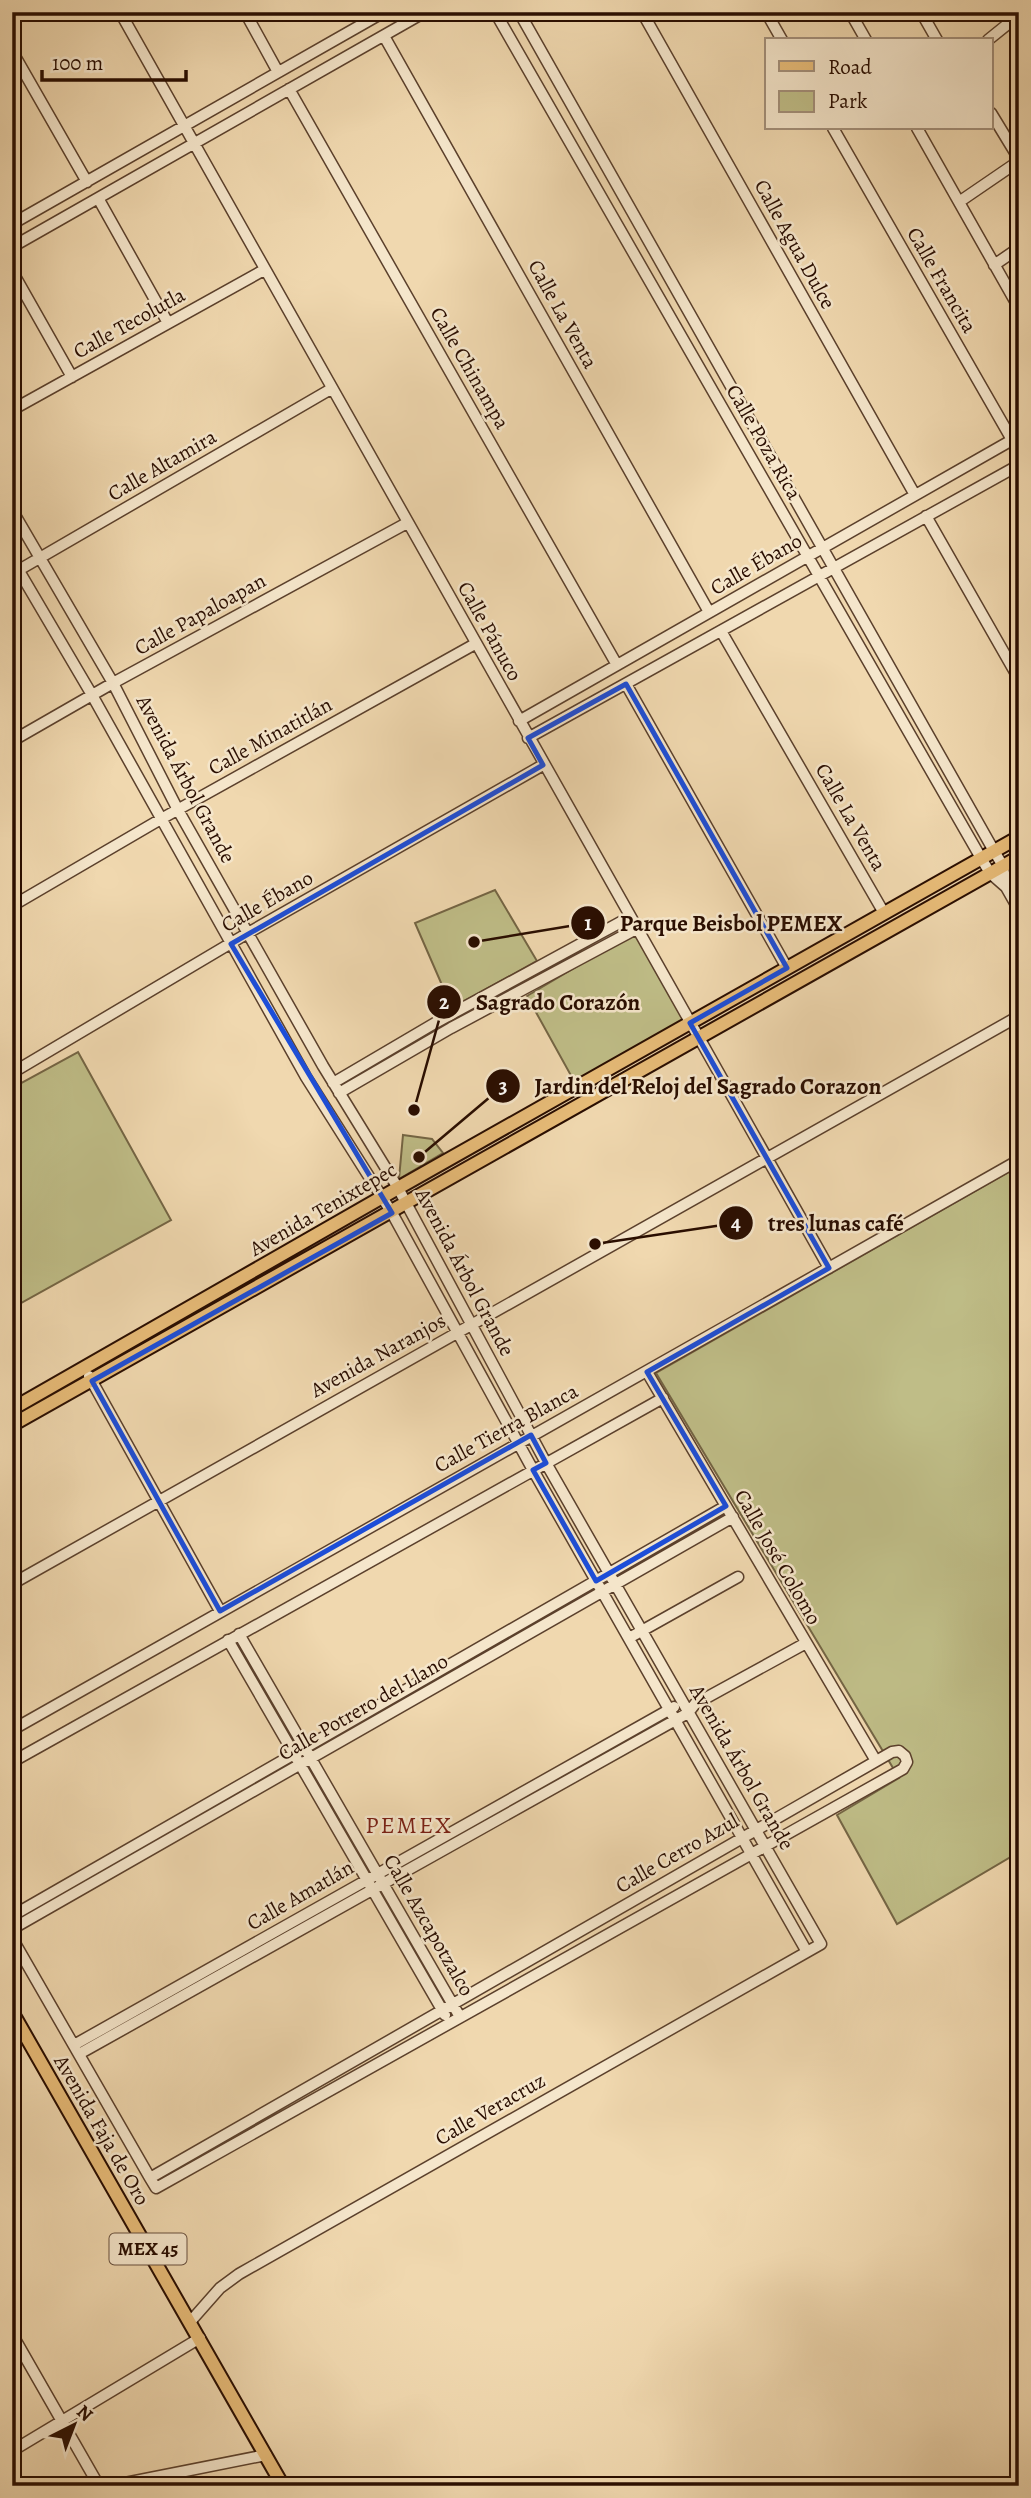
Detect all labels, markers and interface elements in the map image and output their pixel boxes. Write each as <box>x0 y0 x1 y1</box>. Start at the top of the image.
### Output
scale bar <box>42 38 186 82</box>
legend <box>765 38 992 130</box>
text: 100 m <box>52 49 103 77</box>
text: Road <box>828 53 872 81</box>
text: Park <box>828 87 868 115</box>
street label: Calle Agua Dulce <box>748 174 842 314</box>
street label: Calle Francita <box>900 222 984 338</box>
street label: Calle La Venta <box>522 255 604 374</box>
street label: Calle Tecolutla <box>68 281 190 365</box>
street label: Calle Chinampa <box>424 302 516 434</box>
street label: Calle Poza Rica <box>720 379 808 505</box>
street label: Calle Altamira <box>102 422 222 507</box>
street label: Calle Ébano <box>705 526 807 602</box>
street label: Calle Papaloapan <box>129 566 271 662</box>
street label: Calle Pánuco <box>451 576 529 686</box>
street label: Avenida Árbol Grande <box>129 689 242 868</box>
street label: Calle Minatitlán <box>203 690 337 782</box>
street label: Calle La Venta <box>809 758 893 876</box>
street label: Calle Ébano <box>216 863 318 939</box>
callout: Parque Beisbol PEMEX <box>571 901 857 945</box>
text: Parque Beisbol PEMEX <box>620 908 843 939</box>
text: 1 <box>584 909 592 937</box>
callout: Sagrado Corazón <box>426 980 654 1024</box>
text: Sagrado Corazón <box>476 987 640 1018</box>
text: 2 <box>439 988 449 1016</box>
callout: Jardin del Reloj del Sagrado Corazon <box>486 1064 895 1108</box>
text: Jardin del Reloj del Sagrado Corazon <box>535 1071 882 1102</box>
text: 3 <box>498 1072 508 1100</box>
street label: Avenida Tenixtepec <box>243 1155 402 1263</box>
street label: Avenida Árbol Grande <box>408 1182 521 1361</box>
callout: tres lunas café <box>719 1201 918 1245</box>
text: tres lunas café <box>768 1208 904 1239</box>
text: 4 <box>731 1209 741 1237</box>
street label: Avenida Naranjos <box>304 1306 451 1404</box>
street label: Calle Tierra Blanca <box>429 1377 583 1479</box>
street label: Calle José Colomo <box>728 1484 828 1630</box>
street label: Calle Potrero del Llano <box>273 1647 453 1767</box>
street label: Avenida Árbol Grande <box>683 1678 801 1855</box>
street label: Calle Cerro Azul <box>610 1806 744 1900</box>
district label: PEMEX <box>365 1809 453 1841</box>
street label: Calle Azcapotzalco <box>377 1849 481 2001</box>
street label: Calle Amatlán <box>241 1853 359 1937</box>
street label: Avenida Faja de Oro <box>47 2049 156 2210</box>
street label: Calle Veracruz <box>430 2066 550 2152</box>
road number: MEX 45 <box>110 2234 186 2264</box>
north arrow <box>38 2390 108 2460</box>
text: N <box>71 2399 99 2428</box>

